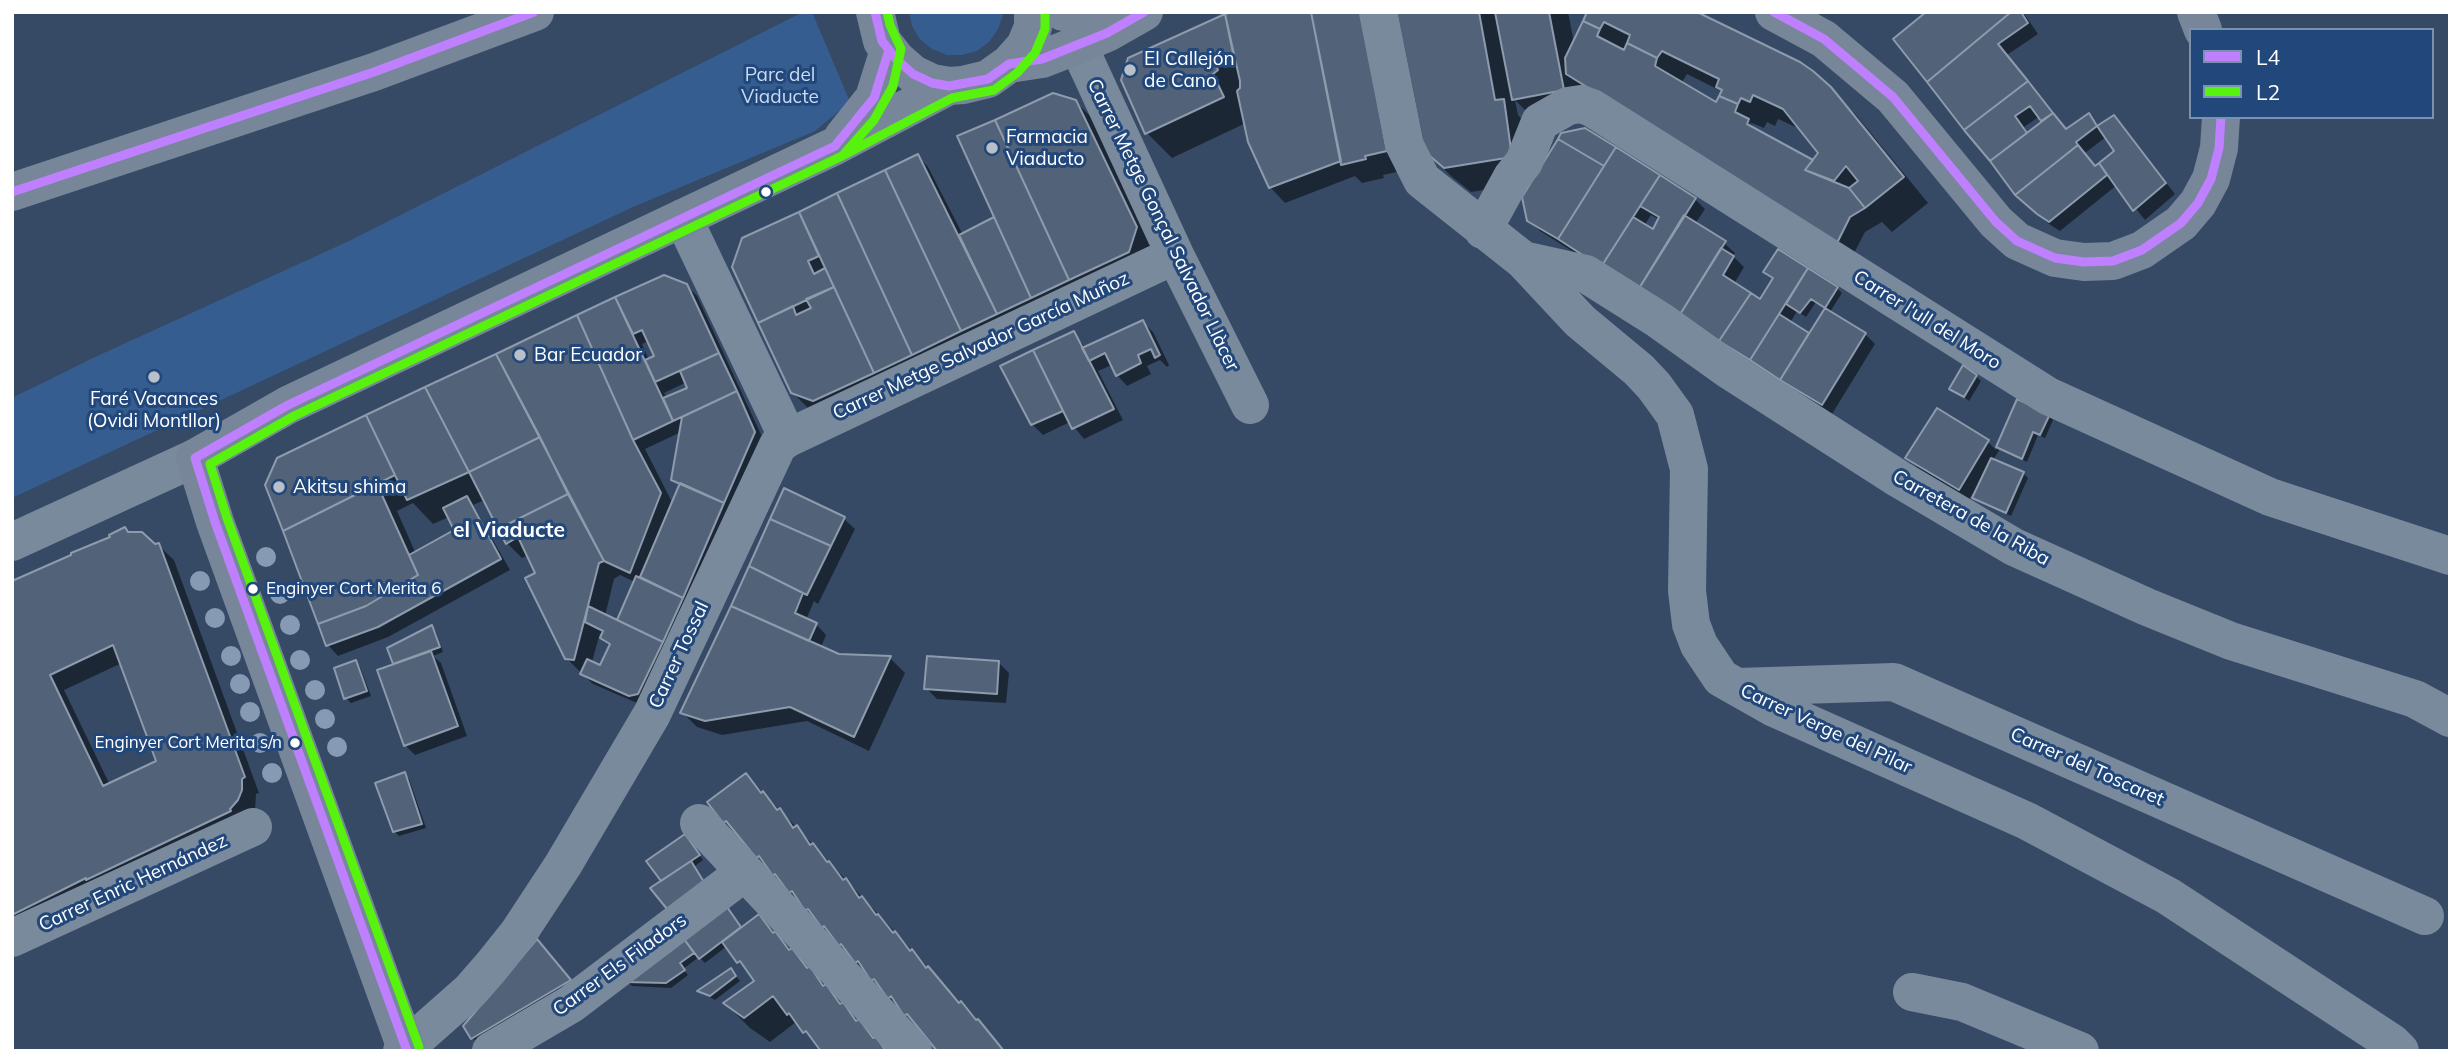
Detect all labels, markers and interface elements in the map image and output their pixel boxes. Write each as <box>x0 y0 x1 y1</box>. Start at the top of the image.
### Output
legend <box>2189 28 2434 119</box>
text: L4 <box>2256 44 2280 70</box>
place label: El Callejón de Cano <box>1144 48 1235 92</box>
marker: El Callejón de Cano <box>1122 62 1138 78</box>
park label: Parc del Viaducte <box>741 64 819 108</box>
street label: Carrer Metge Gonçal Salvador Llàcer <box>1082 75 1244 375</box>
text: L2 <box>2256 79 2280 105</box>
place label: Farmacia Viaducto <box>1006 126 1088 170</box>
marker: Farmacia Viaducto <box>984 140 1000 156</box>
unlabelled marker <box>759 185 773 199</box>
street label: Carrer l'ull del Moro <box>1849 265 2005 375</box>
street label: Carrer Metge Salvador García Muñoz <box>829 267 1133 425</box>
place label: Bar Ecuador <box>534 344 642 366</box>
marker: Bar Ecuador <box>512 347 528 363</box>
marker: Faré Vacances (Ovidi Montllor) <box>146 369 162 385</box>
place label: Faré Vacances (Ovidi Montllor) <box>87 388 221 432</box>
street label: Carretera de la Riba <box>1888 465 2054 571</box>
place label: Akitsu shima <box>293 476 406 498</box>
marker: Akitsu shima <box>271 479 287 495</box>
district label: el Viaducte <box>453 518 565 544</box>
place label: Enginyer Cort Merita 6 <box>266 579 441 599</box>
marker: Enginyer Cort Merita 6 <box>246 582 260 596</box>
street label: Carrer Tossal <box>644 598 714 712</box>
street label: Carrer Verge del Pilar <box>1736 679 1916 779</box>
street label: Carrer del Toscaret <box>2007 723 2167 811</box>
place label: Enginyer Cort Merita s/n <box>94 733 282 753</box>
marker: Enginyer Cort Merita s/n <box>288 736 302 750</box>
street label: Carrer Enric Hernández <box>35 829 231 937</box>
street label: Carrer Els Filadors <box>549 909 691 1021</box>

